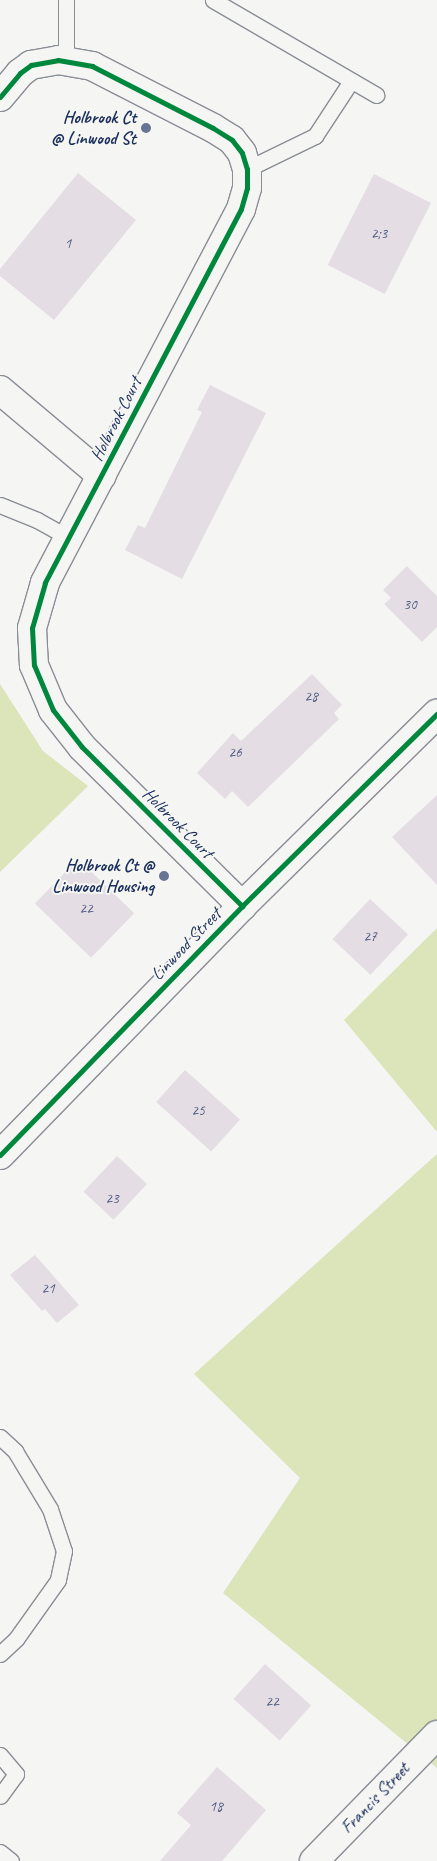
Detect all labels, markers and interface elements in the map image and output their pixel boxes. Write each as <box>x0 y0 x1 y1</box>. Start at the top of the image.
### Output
place label: Holbrook Ct @ Linwood St <box>51 107 136 150</box>
marker: Holbrook Ct @ Linwood St <box>140 122 152 134</box>
house number: 2;3 <box>371 225 387 243</box>
house number: 1 <box>65 235 71 253</box>
street label: Holbrook Court <box>86 373 146 465</box>
house number: 30 <box>403 596 417 614</box>
house number: 28 <box>304 688 318 706</box>
house number: 26 <box>228 744 242 762</box>
street label: Holbrook Court <box>138 783 218 863</box>
place label: Holbrook Ct @ Linwood Housing <box>52 855 154 898</box>
marker: Holbrook Ct @ Linwood Housing <box>158 870 170 882</box>
house number: 22 <box>79 900 93 918</box>
street label: Linwood Street <box>146 903 226 985</box>
house number: 27 <box>363 928 377 946</box>
house number: 25 <box>191 1102 205 1120</box>
house number: 23 <box>105 1190 119 1208</box>
house number: 21 <box>41 1280 55 1298</box>
house number: 22 <box>265 1693 279 1711</box>
street label: Francis Street <box>336 1758 414 1838</box>
house number: 18 <box>209 1798 223 1816</box>

